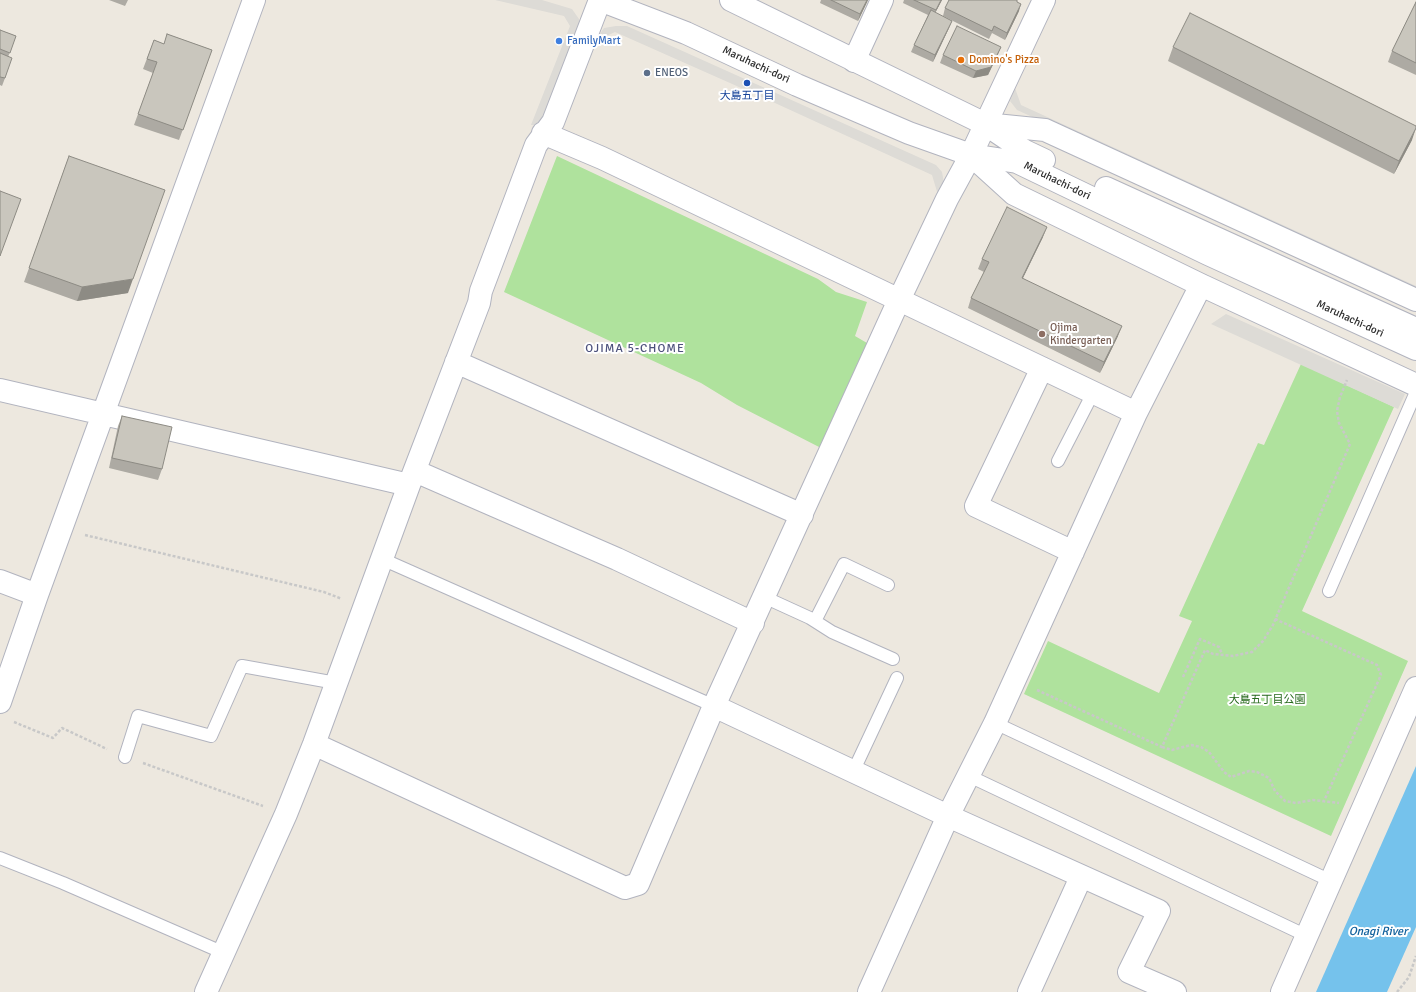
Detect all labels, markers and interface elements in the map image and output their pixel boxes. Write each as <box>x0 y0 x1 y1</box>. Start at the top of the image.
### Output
place label: FamilyMart <box>567 34 621 48</box>
marker: FamilyMart <box>554 36 564 46</box>
street label: Maruhachi-dori <box>720 44 792 86</box>
place label: Domino's Pizza <box>969 53 1039 67</box>
marker: Domino's Pizza <box>956 55 966 65</box>
place label: ENEOS <box>655 66 688 80</box>
marker: ENEOS <box>642 68 652 78</box>
marker: 大島五丁目 <box>742 78 752 88</box>
place label: 大島五丁目 <box>720 89 774 103</box>
street label: Maruhachi-dori <box>1021 159 1093 203</box>
street label: Maruhachi-dori <box>1314 298 1386 340</box>
place label: Ojima Kindergarten <box>1050 321 1112 347</box>
marker: Ojima Kindergarten <box>1037 329 1047 339</box>
district label: OJIMA 5-CHOME <box>585 342 685 356</box>
park label: 大島五丁目公園 <box>1229 693 1305 707</box>
water label: Onagi River <box>1349 925 1407 939</box>

